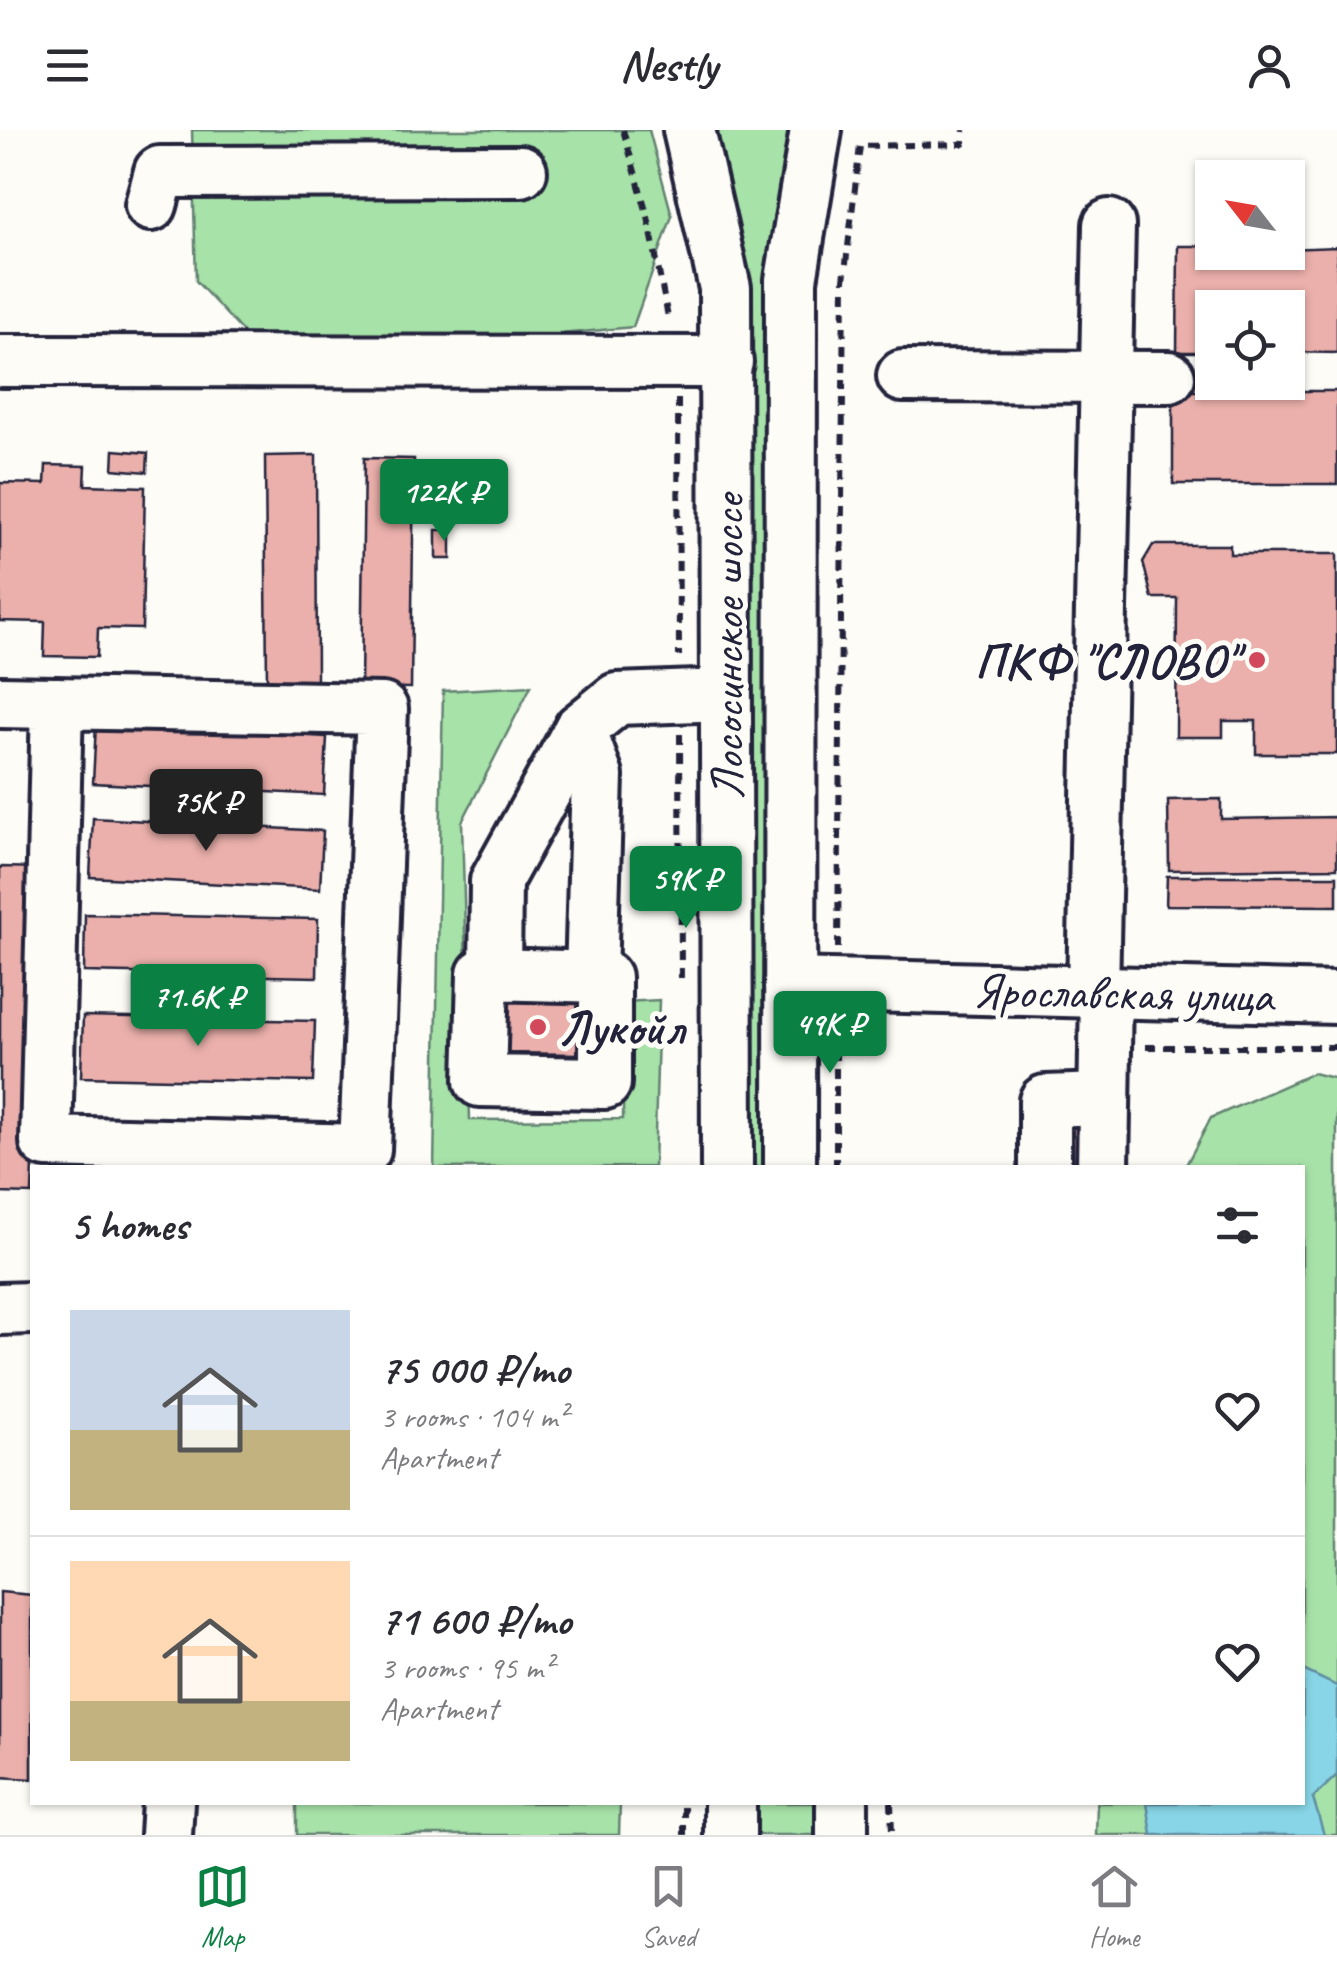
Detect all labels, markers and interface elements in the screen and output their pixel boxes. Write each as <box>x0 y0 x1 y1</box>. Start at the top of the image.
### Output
text: Nestly <box>620 37 717 94</box>
icon: menu <box>40 38 95 93</box>
icon: person <box>1242 38 1297 93</box>
north arrow <box>1195 160 1305 270</box>
map controls <box>1195 160 1305 400</box>
button: locate <box>1195 290 1305 400</box>
pin: 122K ₽ <box>363 459 525 544</box>
text: 122K ₽ <box>402 471 486 512</box>
street label: Лососинское шоссе <box>697 491 757 800</box>
place label: ПКФ "СЛОВО" <box>975 631 1248 691</box>
marker: ПКФ "СЛОВО" <box>1246 649 1268 671</box>
pin: 75K ₽ <box>136 769 276 854</box>
text: 75K ₽ <box>172 781 240 822</box>
pin: 59K ₽ <box>616 846 756 931</box>
text: 59K ₽ <box>652 858 720 899</box>
street label: Ярославская улица <box>972 960 1277 1026</box>
pin: 71.6K ₽ <box>106 964 290 1049</box>
text: 71.6K ₽ <box>153 976 243 1017</box>
pin: 49K ₽ <box>760 991 900 1076</box>
place label: Лукойл <box>558 998 687 1058</box>
text: 49K ₽ <box>796 1003 864 1044</box>
marker: Лукойл <box>527 1016 549 1038</box>
icon: filters <box>1210 1198 1265 1253</box>
text: 5 homes <box>70 1199 188 1252</box>
text: 75 000 ₽/mo <box>380 1343 570 1396</box>
icon: home <box>150 1350 270 1470</box>
icon: heart <box>1210 1383 1265 1438</box>
text: 3 rooms · 104 m² <box>380 1396 567 1437</box>
text: Apartment <box>380 1437 498 1478</box>
text: 71 600 ₽/mo <box>380 1594 571 1647</box>
icon: home <box>150 1601 270 1721</box>
icon: heart <box>1210 1634 1265 1689</box>
text: 3 rooms · 95 m² <box>380 1647 553 1688</box>
text: Apartment <box>380 1688 498 1729</box>
tab: Map <box>195 1859 250 1954</box>
tab: Saved <box>641 1859 696 1954</box>
tab: Home <box>1087 1859 1142 1954</box>

